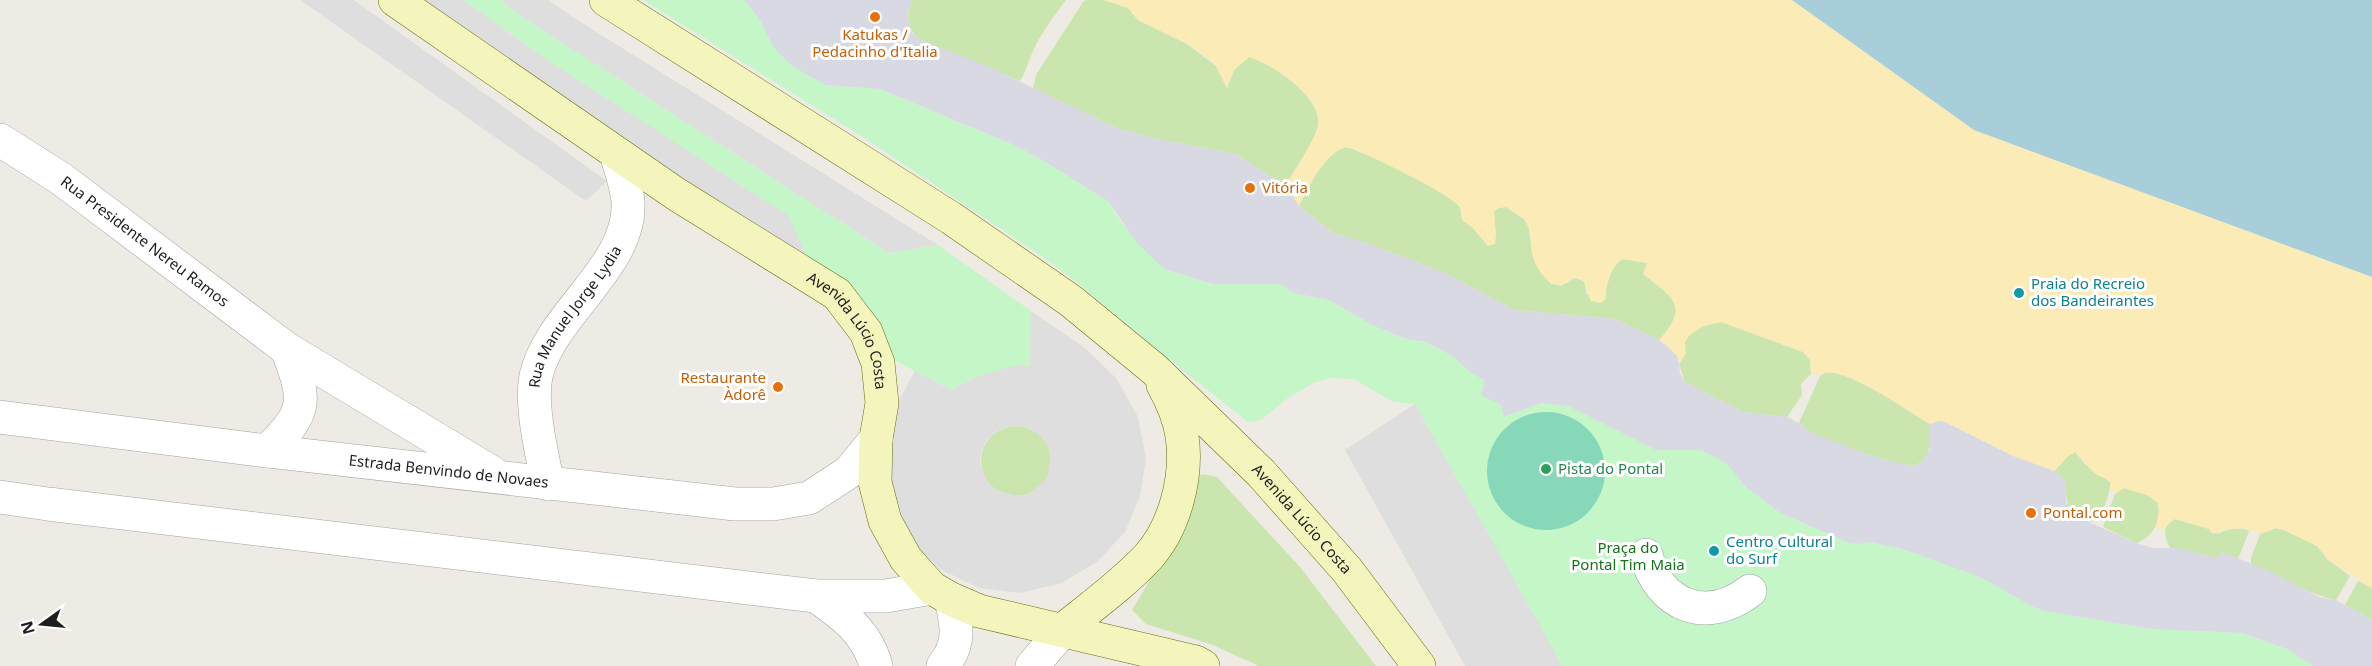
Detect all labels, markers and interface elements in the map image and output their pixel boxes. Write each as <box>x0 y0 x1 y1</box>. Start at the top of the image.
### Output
marker: Katukas / Pedacinho d'Italia <box>868 10 882 24</box>
place label: Katukas / Pedacinho d'Italia <box>812 24 938 61</box>
street label: Rua Presidente Nereu Ramos <box>57 171 233 311</box>
place label: Vitória <box>1262 177 1308 197</box>
marker: Vitória <box>1243 181 1257 195</box>
street label: Rua Manuel Jorge Lydia <box>523 242 626 389</box>
street label: Avenida Lúcio Costa <box>804 267 892 390</box>
place label: Praia do Recreio dos Bandeirantes <box>2031 273 2154 310</box>
marker: Praia do Recreio dos Bandeirantes <box>2012 286 2026 300</box>
place label: Restaurante Àdorê <box>680 367 766 404</box>
marker: Restaurante Àdorê <box>771 380 785 394</box>
street label: Estrada Benvindo de Novaes <box>348 449 550 492</box>
place label: Pista do Pontal <box>1558 458 1663 478</box>
street label: Avenida Lúcio Costa <box>1248 459 1357 578</box>
marker: Pista do Pontal <box>1539 462 1553 476</box>
place label: Pontal.com <box>2043 502 2122 522</box>
marker: Pontal.com <box>2024 506 2038 520</box>
place label: Centro Cultural do Surf <box>1726 531 1833 568</box>
park label: Praça do Pontal Tim Maia <box>1571 537 1685 574</box>
marker: Centro Cultural do Surf <box>1707 544 1721 558</box>
north arrow <box>12 594 72 654</box>
text: N <box>15 619 40 637</box>

